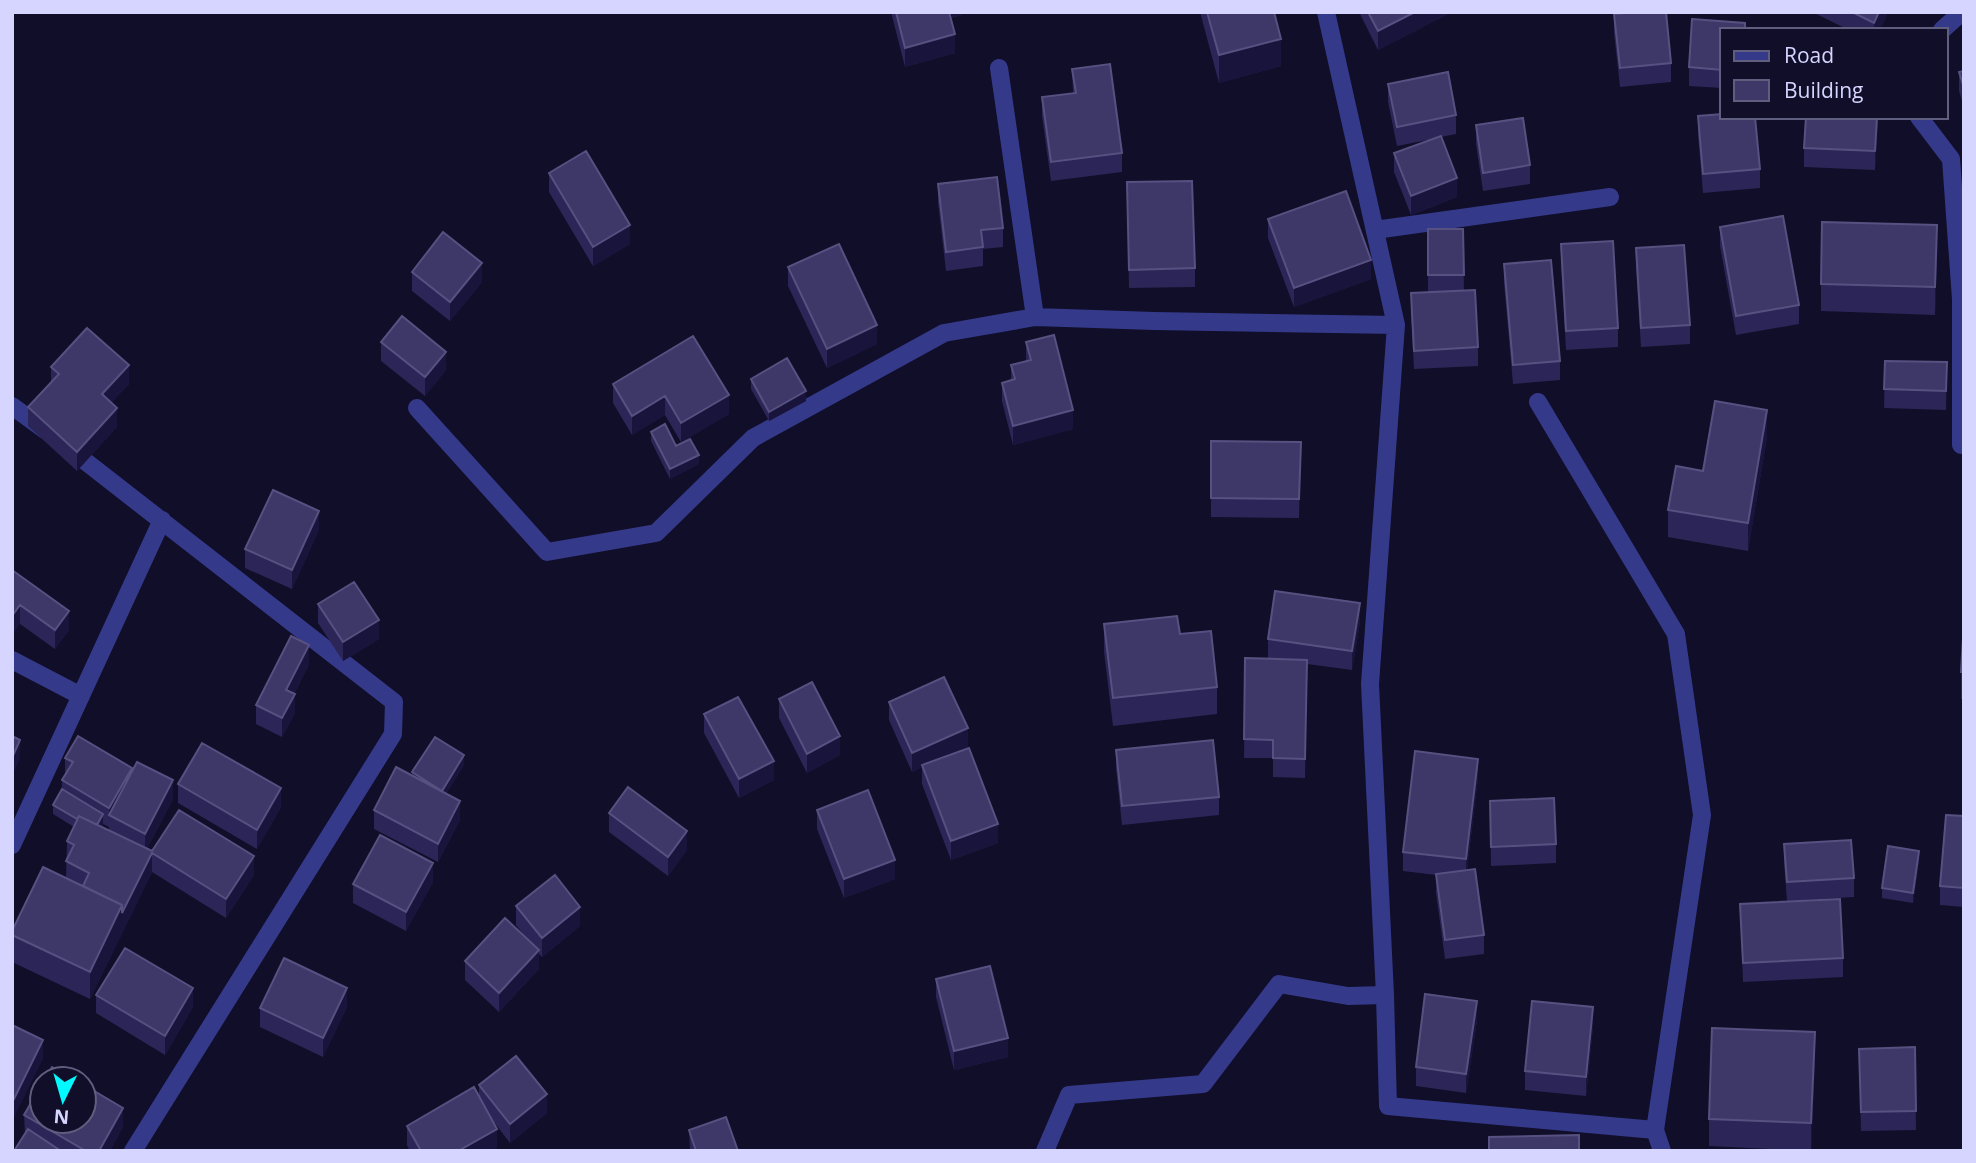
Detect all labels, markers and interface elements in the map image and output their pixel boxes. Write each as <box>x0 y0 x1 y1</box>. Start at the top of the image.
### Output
legend <box>1720 28 1948 119</box>
text: Road <box>1784 41 1834 69</box>
text: Building <box>1784 76 1863 104</box>
north arrow <box>28 1065 98 1135</box>
text: N <box>53 1103 70 1131</box>

